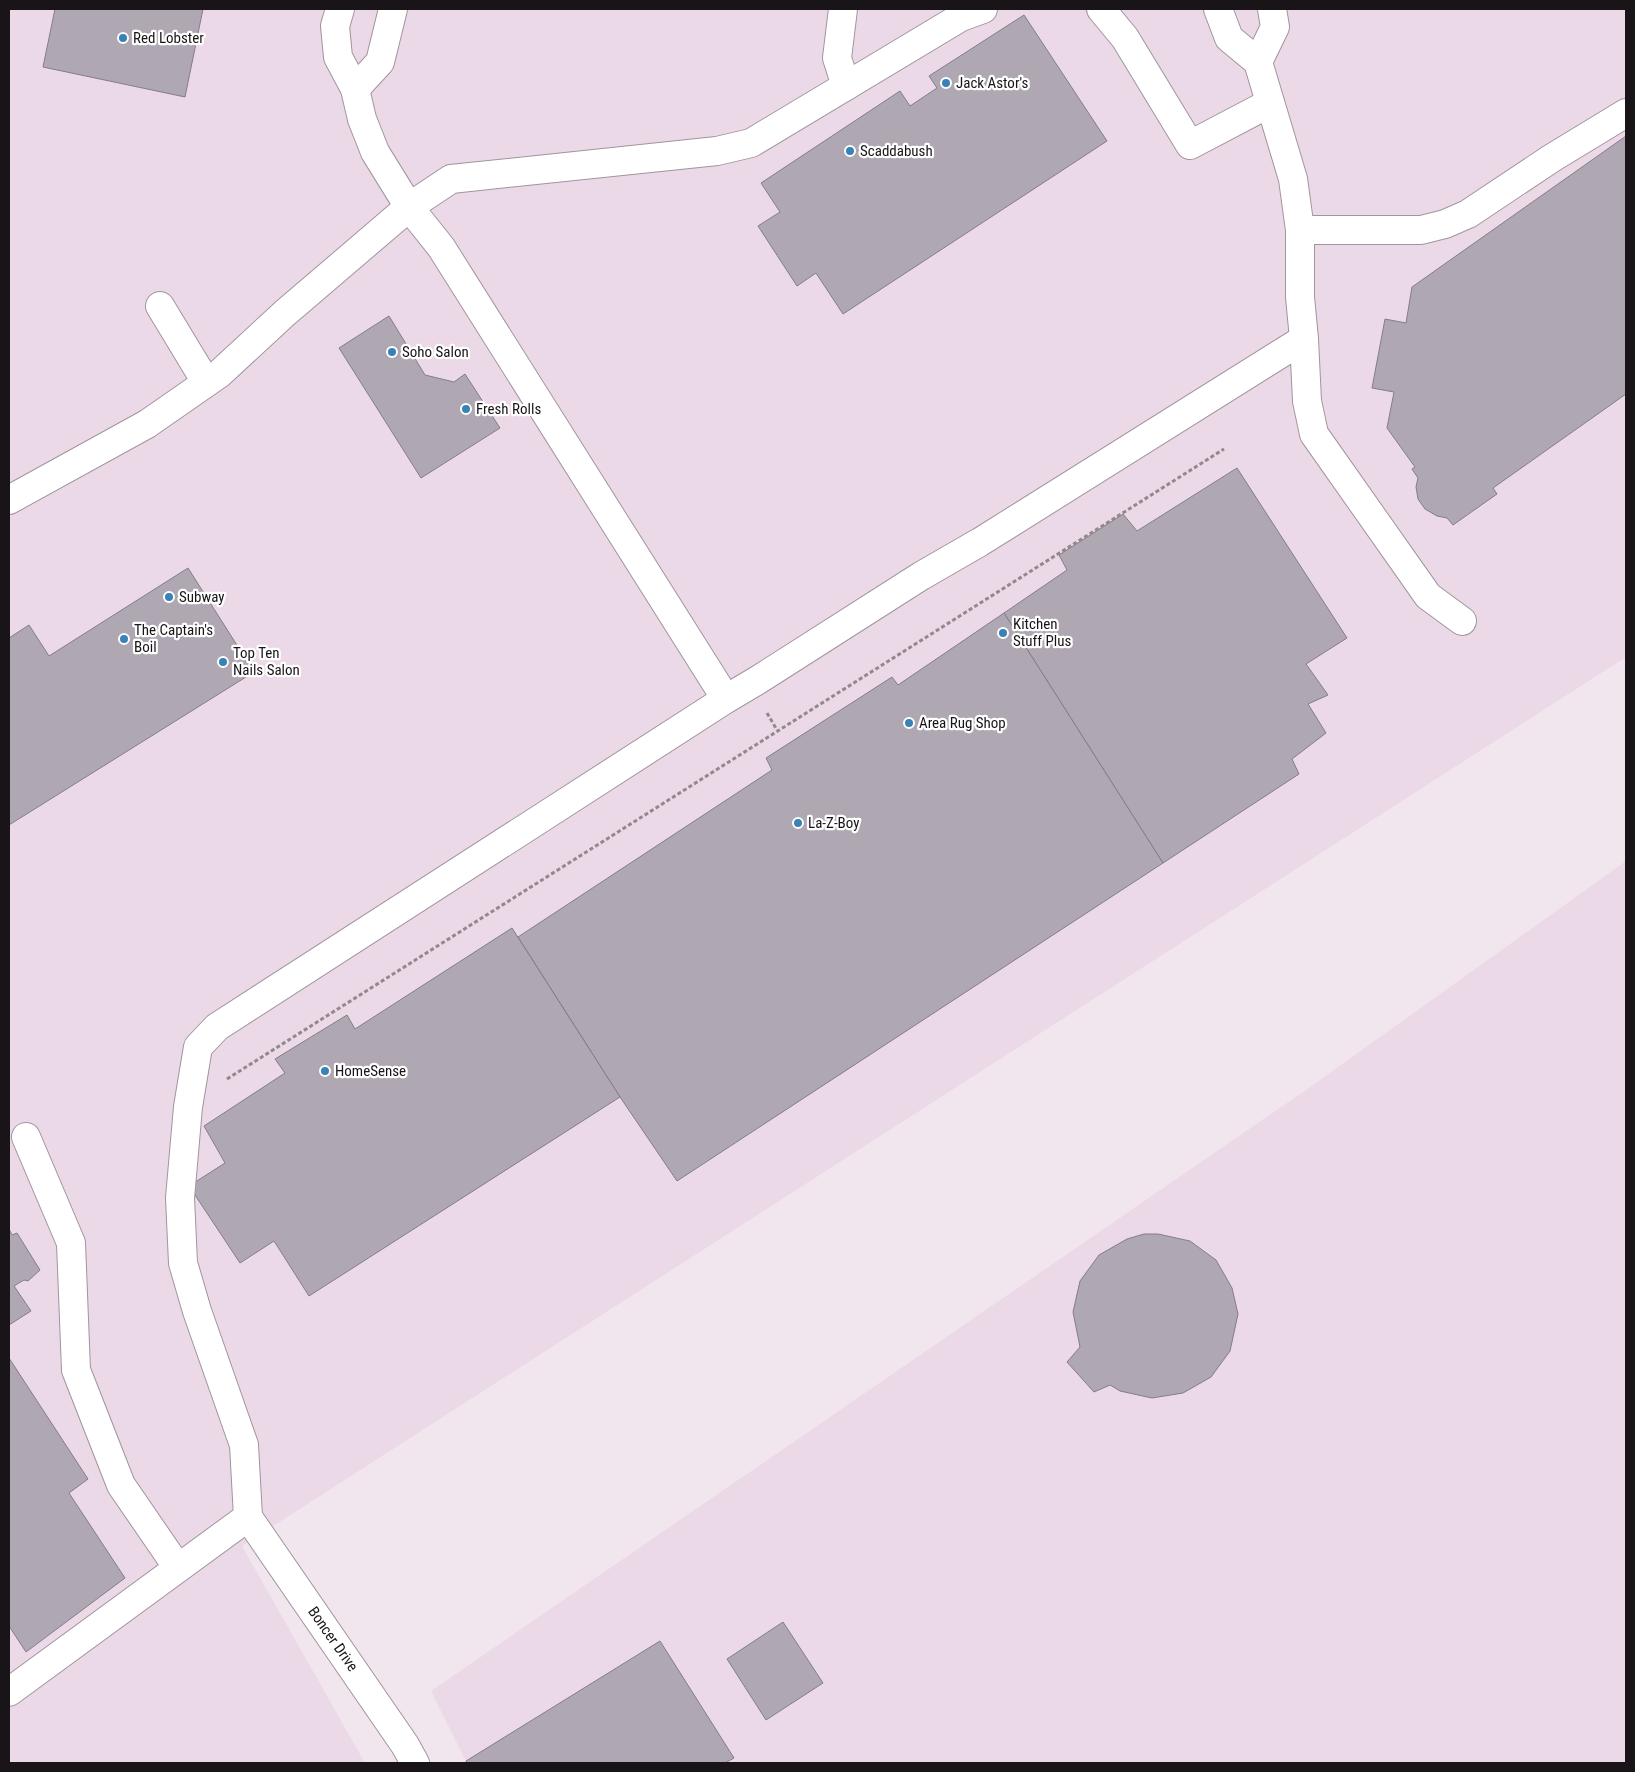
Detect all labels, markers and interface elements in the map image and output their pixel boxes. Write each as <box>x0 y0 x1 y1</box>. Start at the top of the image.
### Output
place label: Red Lobster <box>133 29 204 47</box>
marker: Red Lobster <box>117 32 129 44</box>
place label: Jack Astor's <box>956 74 1029 92</box>
marker: Jack Astor's <box>940 77 952 89</box>
place label: Scaddabush <box>860 142 933 160</box>
marker: Scaddabush <box>844 145 856 157</box>
place label: Soho Salon <box>402 343 469 361</box>
marker: Soho Salon <box>386 346 398 358</box>
place label: Fresh Rolls <box>476 400 541 418</box>
marker: Fresh Rolls <box>460 403 472 415</box>
place label: Subway <box>179 588 225 606</box>
marker: Subway <box>163 591 175 603</box>
place label: Kitchen Stuff Plus <box>1013 615 1071 650</box>
place label: The Captain's Boil <box>134 621 213 656</box>
marker: Kitchen Stuff Plus <box>997 627 1009 639</box>
marker: The Captain's Boil <box>118 633 130 645</box>
place label: Top Ten Nails Salon <box>233 644 300 679</box>
marker: Top Ten Nails Salon <box>217 656 229 668</box>
place label: Area Rug Shop <box>919 714 1006 732</box>
marker: Area Rug Shop <box>903 717 915 729</box>
place label: La-Z-Boy <box>808 814 859 832</box>
marker: La-Z-Boy <box>792 817 804 829</box>
place label: HomeSense <box>335 1062 406 1080</box>
marker: HomeSense <box>319 1065 331 1077</box>
street label: Boncer Drive <box>304 1603 362 1675</box>

